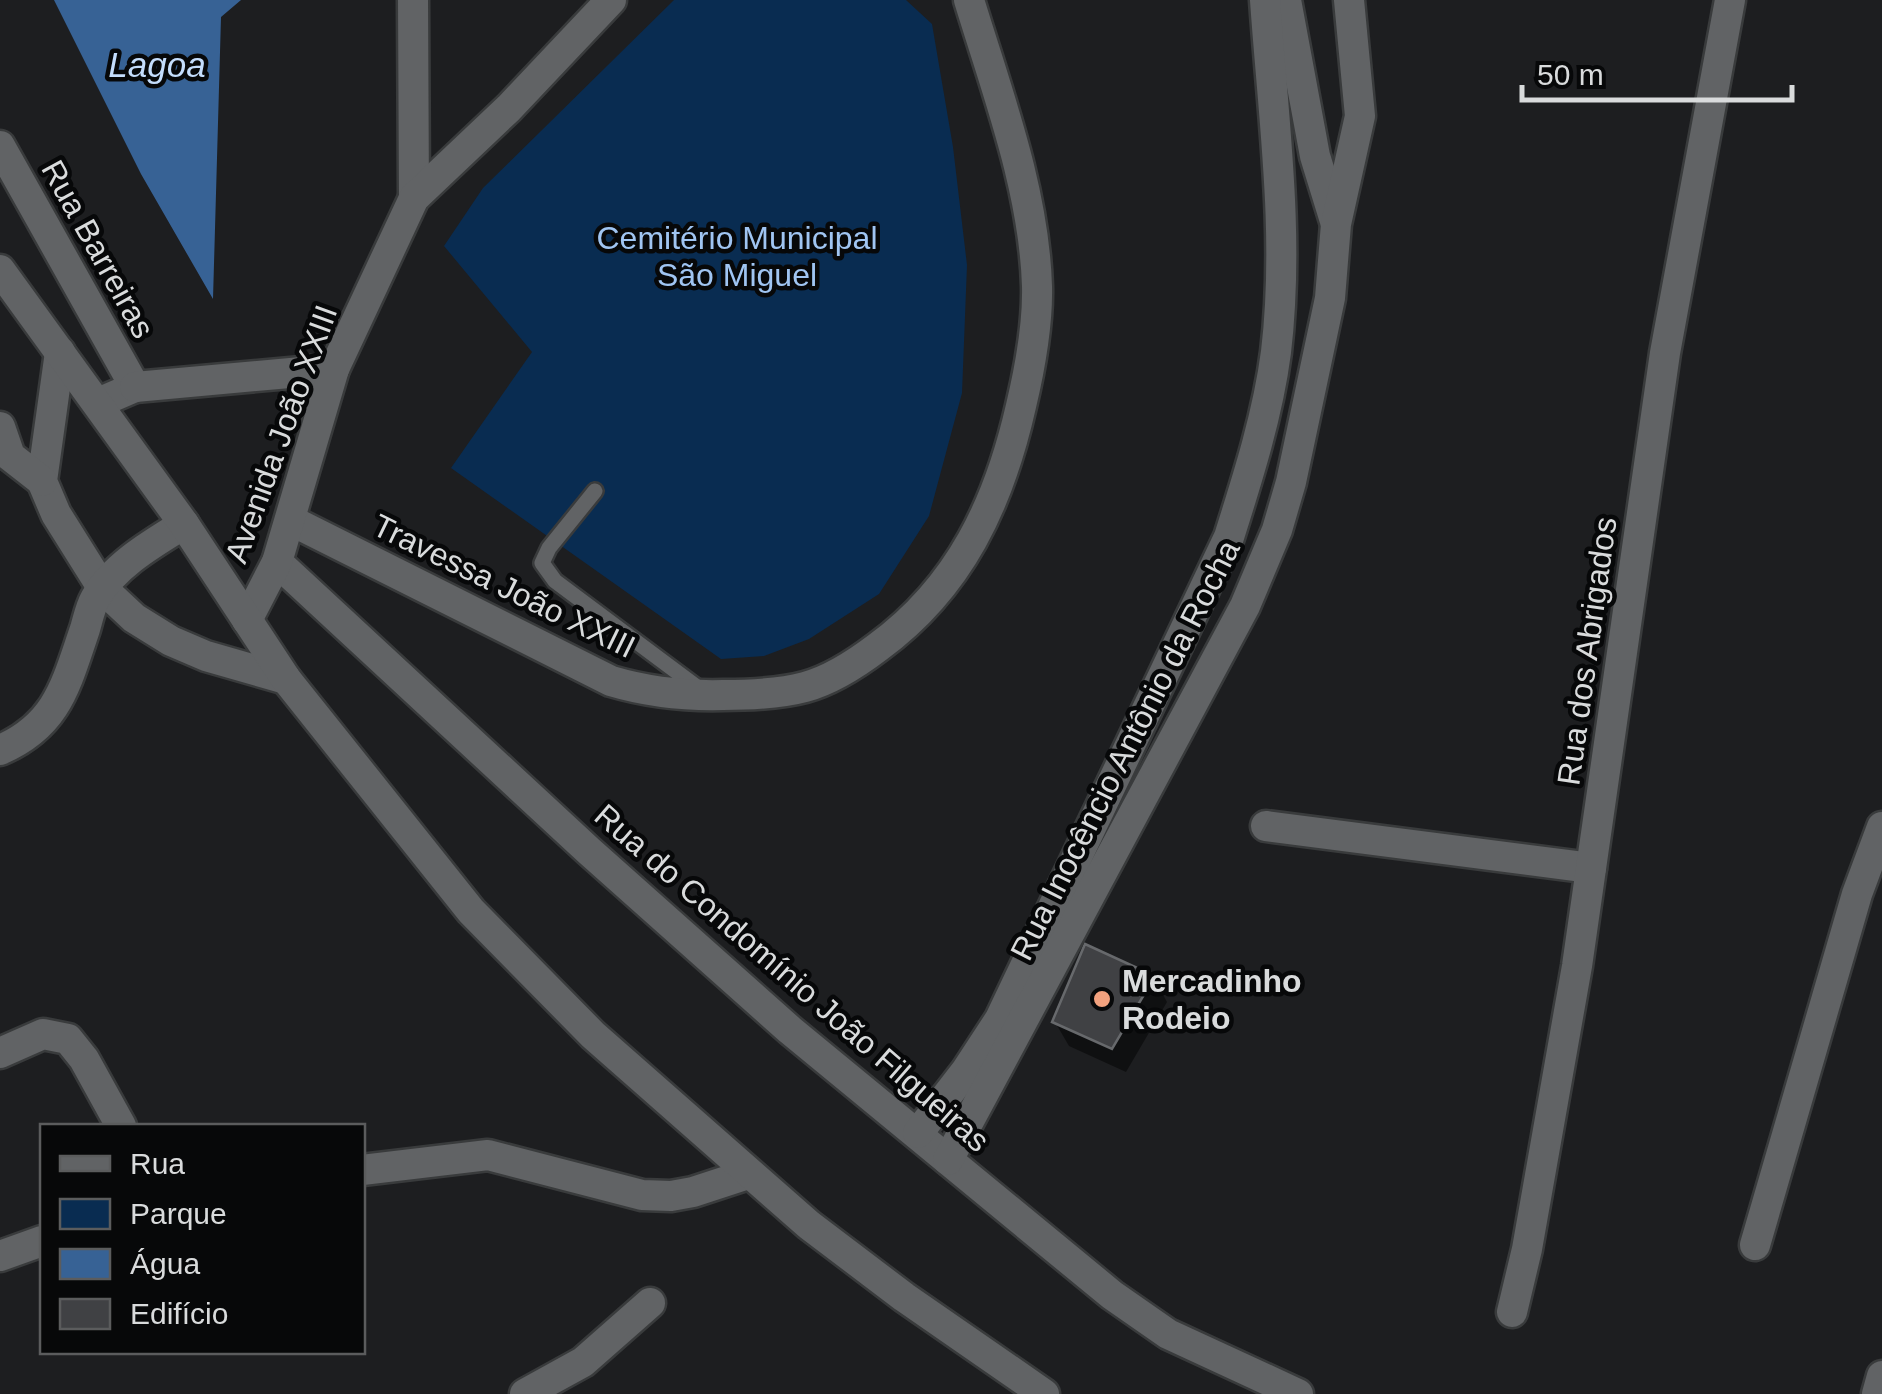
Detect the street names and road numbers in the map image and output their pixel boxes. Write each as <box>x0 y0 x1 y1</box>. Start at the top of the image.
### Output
street label: Rua Barreiras <box>34 154 162 344</box>
street label: Avenida João XXIII <box>218 300 344 568</box>
street label: Travessa João XXIII <box>367 507 641 665</box>
street label: Rua dos Abrigados <box>1550 515 1624 787</box>
street label: Rua Inocêncio Antônio da Rocha <box>1003 534 1247 966</box>
street label: Rua do Condomínio João Filgueiras <box>588 797 996 1159</box>

